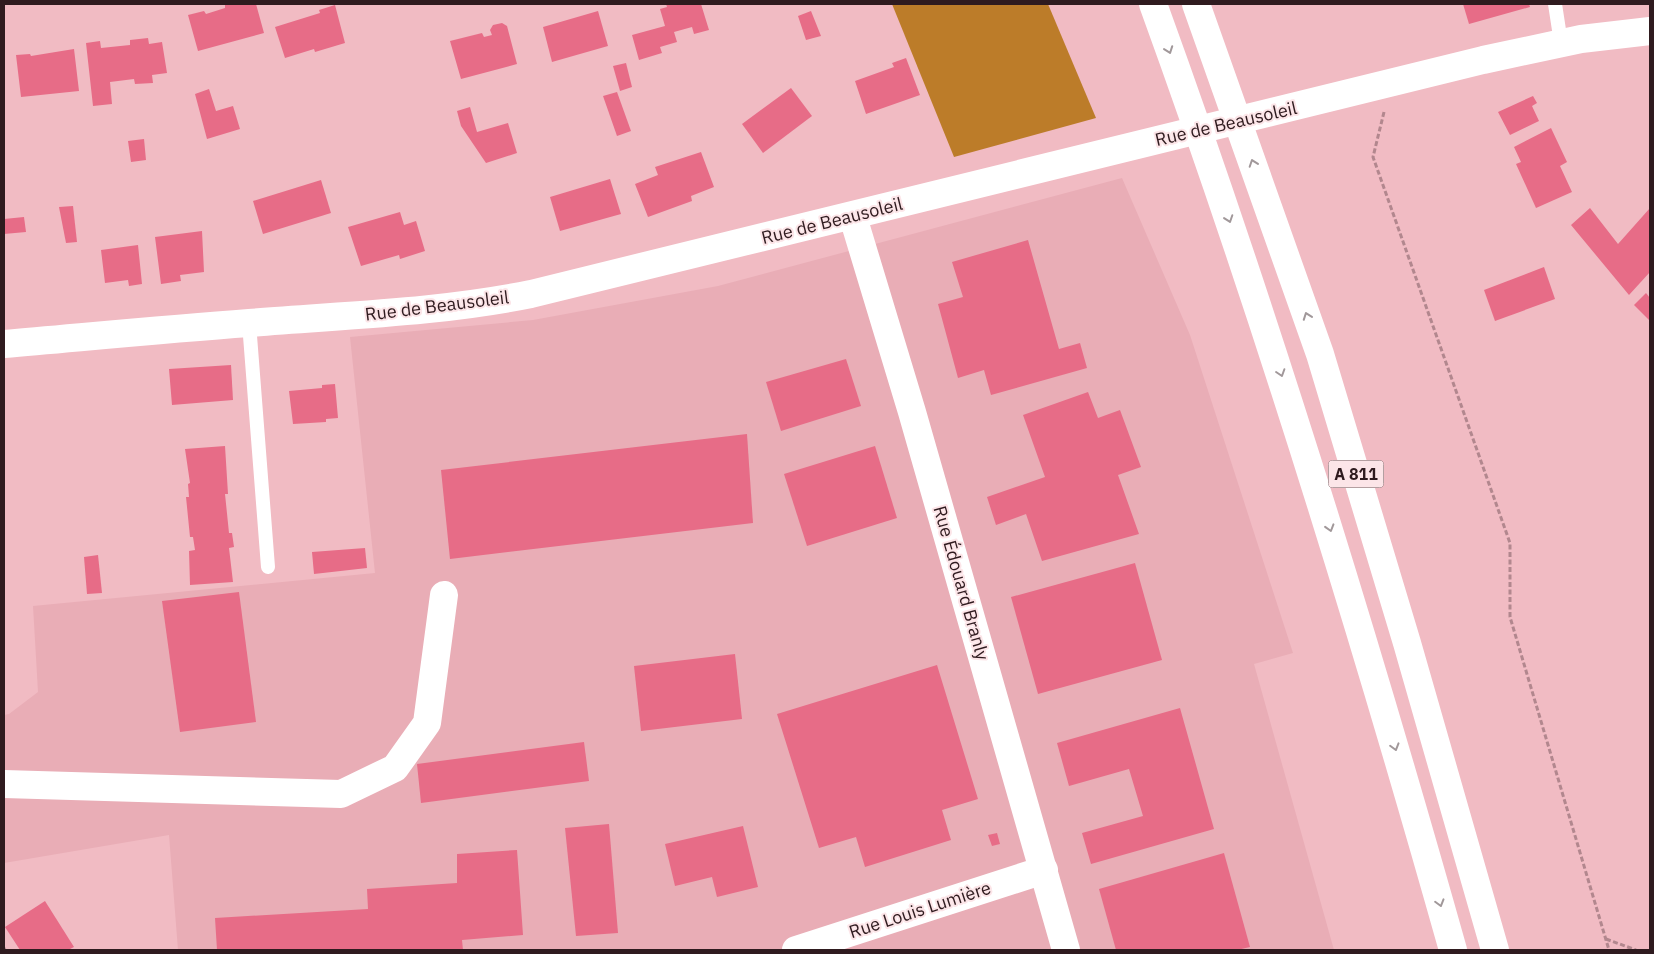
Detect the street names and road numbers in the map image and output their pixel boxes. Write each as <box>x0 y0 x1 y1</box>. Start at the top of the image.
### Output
street label: Rue de Beausoleil <box>1153 96 1299 151</box>
street label: Rue de Beausoleil <box>759 192 905 249</box>
street label: Rue de Beausoleil <box>364 285 510 326</box>
road number: A 811 <box>1328 460 1384 488</box>
street label: Rue Édouard Branly <box>928 503 995 663</box>
street label: Rue Louis Lumière <box>846 876 994 943</box>

